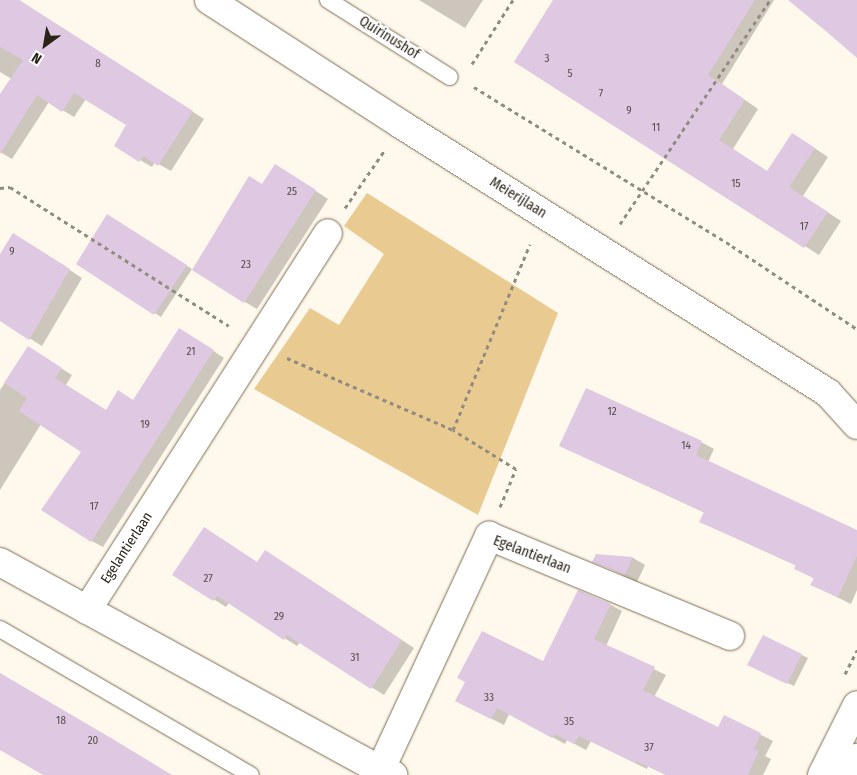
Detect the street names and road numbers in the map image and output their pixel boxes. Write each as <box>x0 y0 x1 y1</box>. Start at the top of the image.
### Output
street label: Quirinushof <box>356 13 422 63</box>
street label: Meierijlaan <box>486 174 550 222</box>
street label: Egelantierlaan <box>98 509 156 587</box>
street label: Egelantierlaan <box>491 532 573 578</box>

